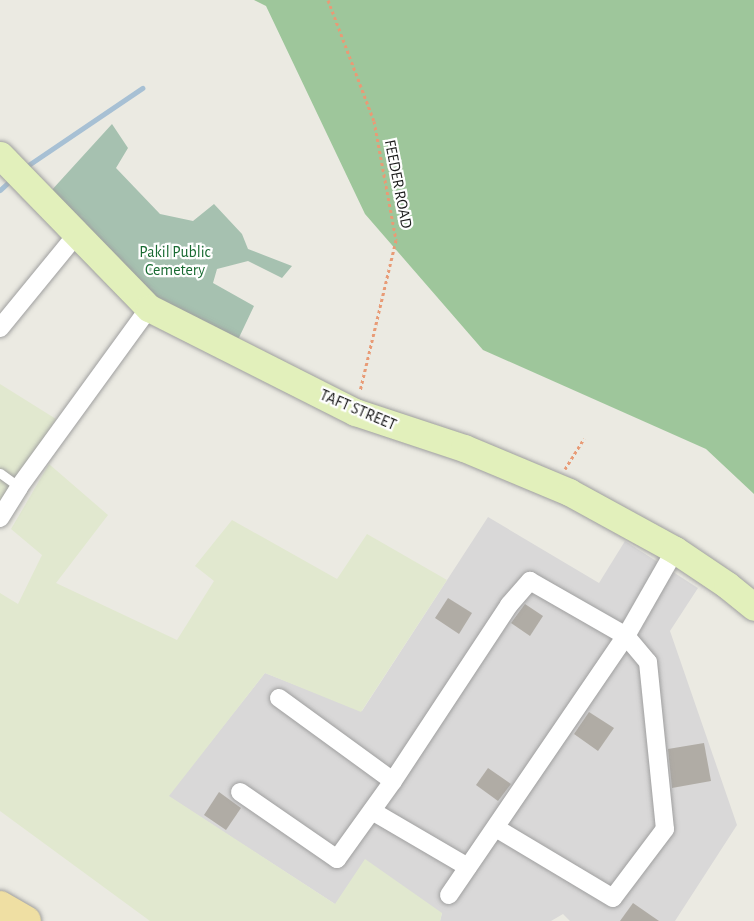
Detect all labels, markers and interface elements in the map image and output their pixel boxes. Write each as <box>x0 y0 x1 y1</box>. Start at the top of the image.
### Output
street label: FEEDER ROAD <box>380 138 416 230</box>
park label: Pakil Public Cemetery <box>139 242 211 280</box>
street label: TAFT STREET <box>317 385 399 435</box>

